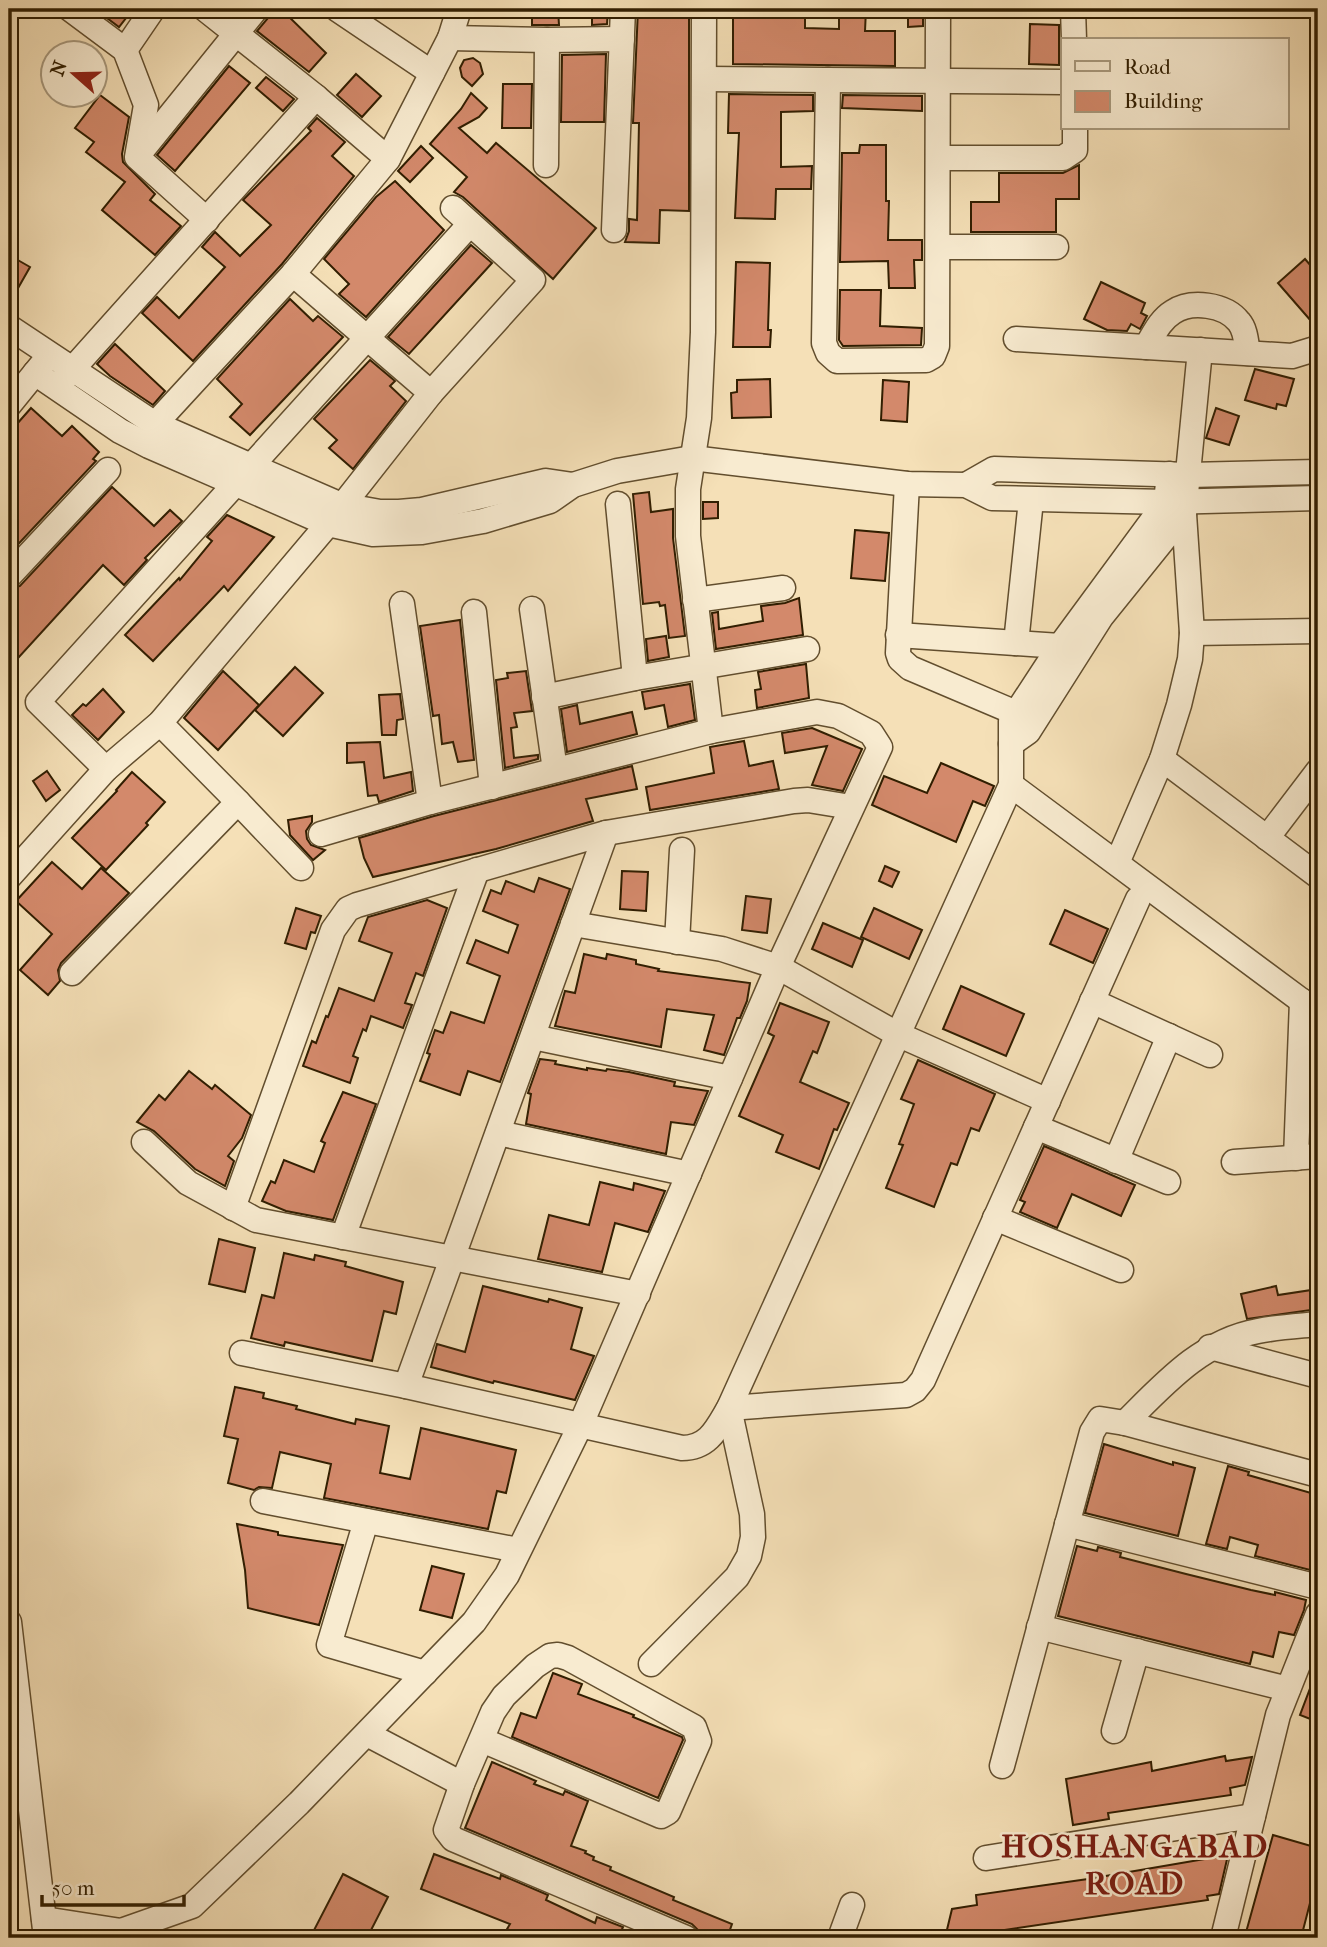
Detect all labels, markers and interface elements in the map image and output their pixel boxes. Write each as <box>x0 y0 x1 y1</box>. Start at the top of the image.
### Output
north arrow <box>38 38 108 108</box>
legend <box>1061 38 1288 130</box>
text: Road <box>1124 55 1171 79</box>
text: N <box>46 57 72 79</box>
text: Building <box>1124 89 1203 113</box>
district label: HOSHANGABAD ROAD <box>1001 1828 1269 1902</box>
scale bar <box>42 1863 184 1907</box>
text: 50 m <box>52 1876 95 1900</box>

